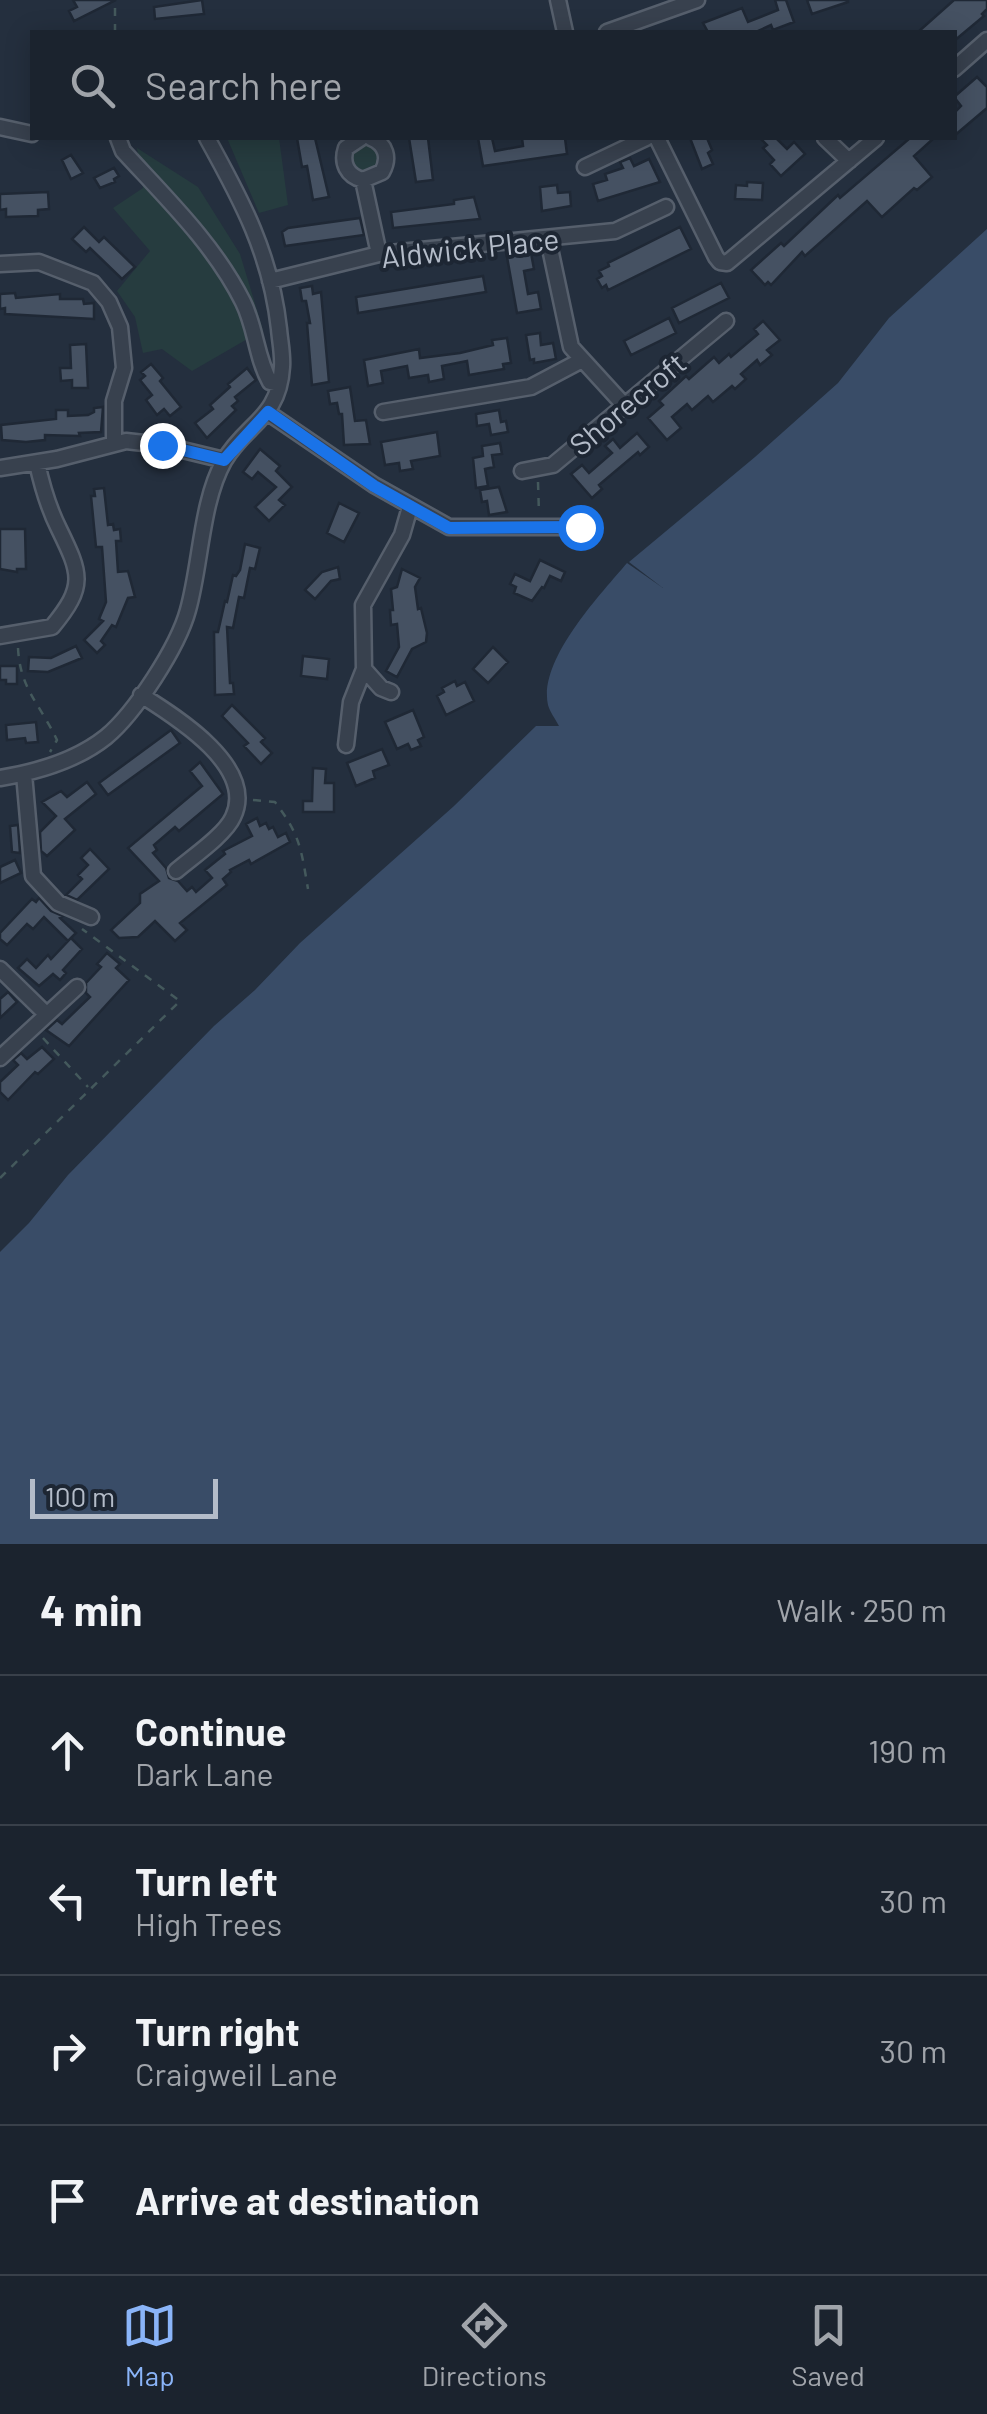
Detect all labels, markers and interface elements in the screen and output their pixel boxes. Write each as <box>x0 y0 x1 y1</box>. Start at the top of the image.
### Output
search box <box>30 30 957 140</box>
icon: search <box>65 58 120 113</box>
text: Search here <box>145 62 343 108</box>
street label: Aldwick Place <box>379 220 561 274</box>
street label: Shorecroft <box>562 344 692 462</box>
route end <box>140 423 186 469</box>
route start <box>558 505 604 551</box>
scale bar <box>30 1474 218 1518</box>
text: 100 m <box>45 1479 115 1513</box>
text: 4 min <box>40 1584 143 1634</box>
text: Walk · 250 m <box>777 1590 947 1628</box>
text: Continue <box>135 1708 286 1754</box>
icon: ahead <box>40 1723 95 1778</box>
text: 190 m <box>868 1731 947 1769</box>
text: Dark Lane <box>135 1754 274 1792</box>
text: Turn left <box>135 1858 278 1904</box>
icon: left <box>40 1873 95 1928</box>
text: 30 m <box>880 1881 947 1919</box>
text: High Trees <box>135 1904 282 1942</box>
text: Turn right <box>135 2008 300 2054</box>
icon: right <box>40 2023 95 2078</box>
text: 30 m <box>880 2031 947 2069</box>
text: Craigweil Lane <box>135 2054 338 2092</box>
icon: arrive <box>40 2173 95 2228</box>
text: Arrive at destination <box>135 2177 480 2223</box>
tab: Map <box>122 2298 177 2392</box>
tab: Directions <box>422 2298 547 2392</box>
tab: Saved <box>791 2298 865 2392</box>

